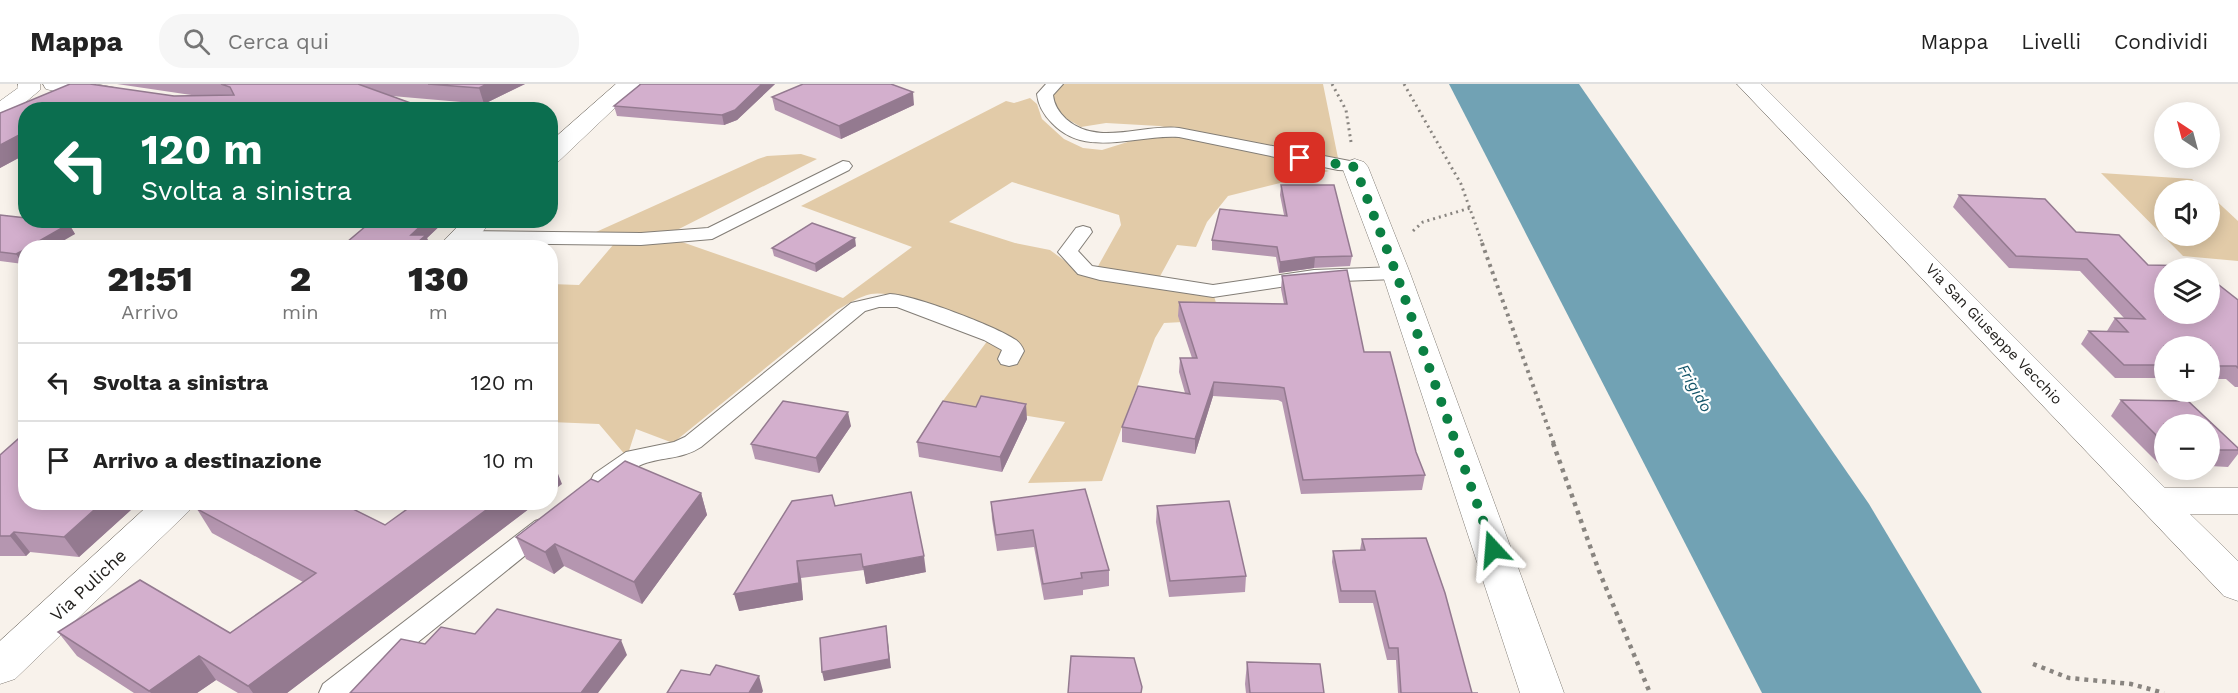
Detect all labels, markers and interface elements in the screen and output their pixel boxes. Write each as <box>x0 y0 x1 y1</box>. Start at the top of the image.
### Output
search box <box>159 14 579 68</box>
text: Mappa <box>30 25 123 58</box>
icon: search <box>180 25 213 58</box>
text: Cerca qui <box>228 29 329 54</box>
text: Mappa <box>1920 29 1988 54</box>
text: Livelli <box>2021 29 2081 54</box>
text: Condividi <box>2114 29 2208 54</box>
north arrow <box>2154 102 2220 168</box>
map controls <box>2154 102 2220 480</box>
text: 120 m <box>141 125 263 174</box>
icon: left <box>42 126 120 204</box>
pin <box>1274 132 1325 183</box>
icon: arrive <box>1283 141 1316 174</box>
text: Svolta a sinistra <box>141 175 352 207</box>
button: sound <box>2154 180 2220 246</box>
text: 21:51 <box>107 258 193 300</box>
text: 2 <box>290 258 311 300</box>
text: 130 <box>408 258 469 300</box>
button: layers <box>2154 258 2220 324</box>
street label: Via San Giuseppe Vecchio <box>1922 260 2066 408</box>
text: Arrivo <box>121 300 179 324</box>
text: min <box>282 300 319 324</box>
text: m <box>429 300 448 324</box>
button: + <box>2154 336 2220 402</box>
water label: Frigido <box>1674 361 1716 415</box>
icon: left <box>42 366 75 399</box>
text: Svolta a sinistra <box>93 370 268 395</box>
text: 120 m <box>470 370 534 395</box>
button: − <box>2154 414 2220 480</box>
icon: arrive <box>42 444 75 477</box>
text: Arrivo a destinazione <box>93 448 322 473</box>
text: 10 m <box>483 448 534 473</box>
position arrow <box>1461 517 1525 581</box>
street label: Via Puliche <box>46 544 130 626</box>

